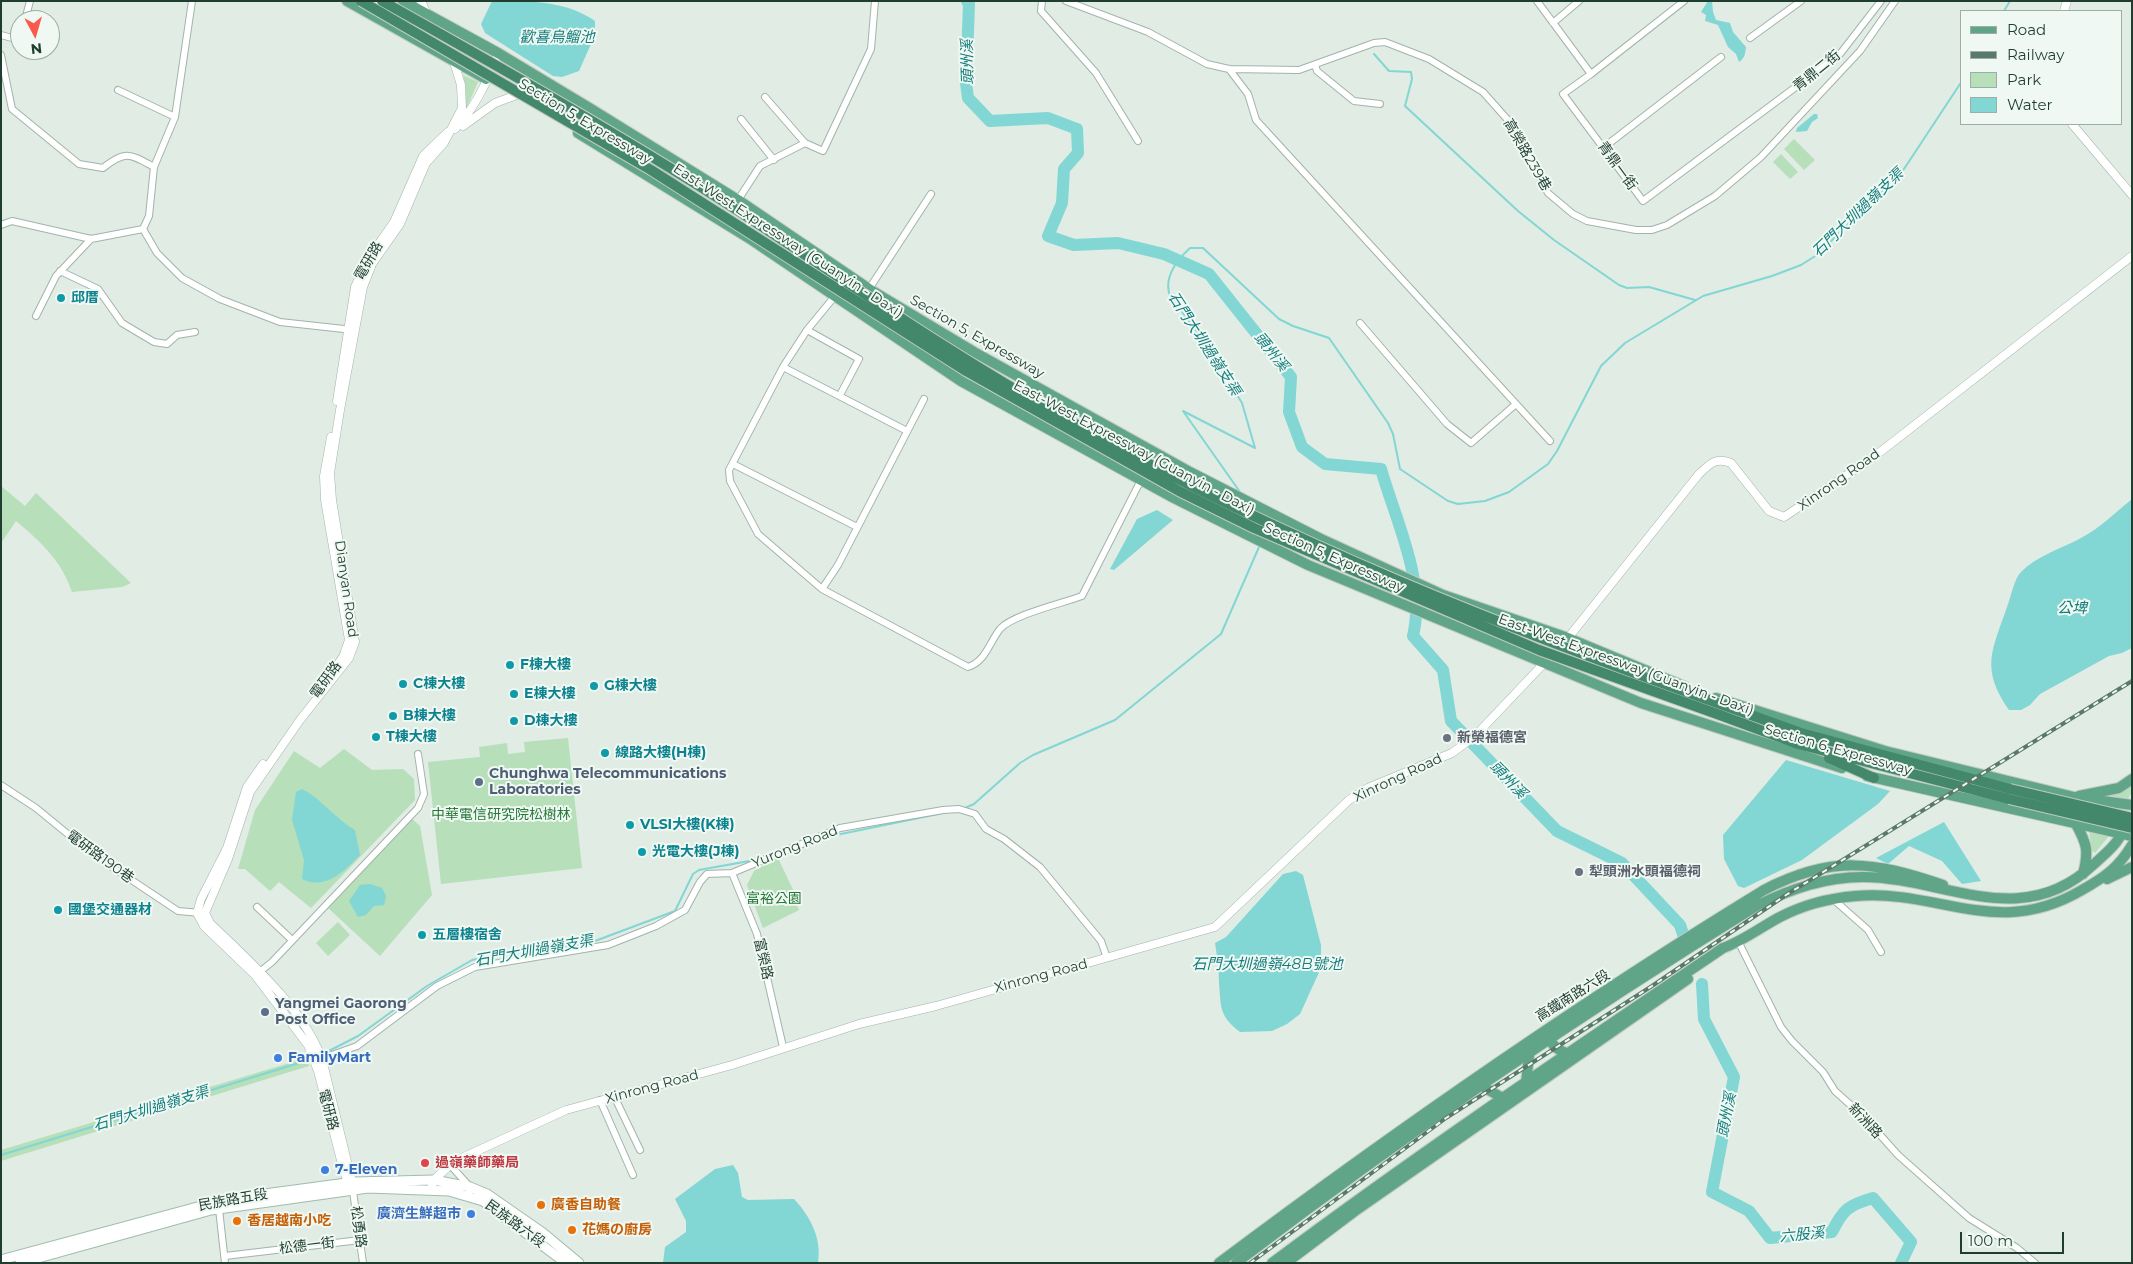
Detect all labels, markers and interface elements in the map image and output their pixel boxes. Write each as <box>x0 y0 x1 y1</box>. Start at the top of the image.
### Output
north arrow <box>10 10 60 60</box>
legend <box>1960 10 2123 125</box>
text: Road <box>2007 20 2046 39</box>
water label: 歡喜烏鰡池 <box>520 29 594 47</box>
text: N <box>30 39 43 58</box>
water label: 頭州溪 <box>959 39 977 85</box>
text: Railway <box>2007 45 2064 64</box>
street label: 青鼎二街 <box>1790 47 1844 95</box>
text: Park <box>2007 70 2041 89</box>
street label: Section 5, Expressway <box>515 76 655 168</box>
text: Water <box>2007 95 2053 114</box>
street label: 高榮路239巷 <box>1500 116 1554 194</box>
street label: 青鼎一街 <box>1594 138 1640 194</box>
street label: East-West Expressway (Guanyin - Daxi) <box>670 160 906 322</box>
water label: 石門大圳過嶺支渠 <box>1809 165 1907 261</box>
street label: 電研路 <box>351 239 387 283</box>
water label: 石門大圳過嶺支渠 <box>1164 289 1244 399</box>
place label: 邱厝 <box>71 290 99 306</box>
marker: 邱厝 <box>55 292 67 304</box>
street label: Section 5, Expressway <box>907 292 1047 382</box>
water label: 頭州溪 <box>1250 329 1292 375</box>
street label: East-West Expressway (Guanyin - Daxi) <box>1011 377 1257 519</box>
street label: Xinrong Road <box>1795 446 1883 514</box>
street label: Section 5, Expressway <box>1261 519 1407 597</box>
street label: Dianyan Road <box>331 539 361 639</box>
water label: 公埤 <box>2057 600 2087 618</box>
street label: East-West Expressway (Guanyin - Daxi) <box>1496 611 1756 719</box>
place label: F棟大樓 <box>520 657 571 673</box>
street label: 電研路 <box>307 658 345 702</box>
marker: F棟大樓 <box>504 659 516 671</box>
place label: C棟大樓 <box>413 676 465 692</box>
marker: C棟大樓 <box>397 678 409 690</box>
place label: G棟大樓 <box>604 678 657 694</box>
marker: G棟大樓 <box>588 680 600 692</box>
place label: E棟大樓 <box>524 686 575 702</box>
marker: E棟大樓 <box>508 688 520 700</box>
place label: B棟大樓 <box>403 708 456 724</box>
marker: B棟大樓 <box>387 710 399 722</box>
place label: D棟大樓 <box>524 713 578 729</box>
marker: D棟大樓 <box>508 715 520 727</box>
street label: Section 6, Expressway <box>1762 721 1914 779</box>
place label: T棟大樓 <box>386 729 437 745</box>
place label: 新榮福德宮 <box>1457 730 1527 746</box>
marker: T棟大樓 <box>370 731 382 743</box>
marker: 新榮福德宮 <box>1441 732 1453 744</box>
place label: 線路大樓(H棟) <box>615 745 706 761</box>
marker: 線路大樓(H棟) <box>599 747 611 759</box>
street label: Xinrong Road <box>1351 750 1445 806</box>
water label: 頭州溪 <box>1486 758 1530 802</box>
place label: Chunghwa Telecommunications Laboratories <box>489 766 726 799</box>
marker: Chunghwa Telecommunications Laboratories <box>473 776 485 788</box>
park label: 中華電信研究院松樹林 <box>431 807 571 823</box>
place label: VLSI大樓(K棟) <box>640 817 735 833</box>
marker: VLSI大樓(K棟) <box>624 819 636 831</box>
street label: Yurong Road <box>750 822 840 872</box>
street label: 電研路190巷 <box>63 827 137 887</box>
place label: 光電大樓(J棟) <box>652 844 740 860</box>
marker: 光電大樓(J棟) <box>636 846 648 858</box>
place label: 犁頭洲水頭福德祠 <box>1589 864 1701 880</box>
marker: 犁頭洲水頭福德祠 <box>1573 866 1585 878</box>
park label: 富裕公園 <box>746 891 802 907</box>
place label: 國堡交通器材 <box>68 902 152 918</box>
marker: 國堡交通器材 <box>52 904 64 916</box>
place label: 五層樓宿舍 <box>432 927 502 943</box>
marker: 五層樓宿舍 <box>416 929 428 941</box>
water label: 石門大圳過嶺支渠 <box>473 932 595 970</box>
street label: 富榮路 <box>750 937 776 981</box>
street label: Xinrong Road <box>992 955 1090 997</box>
water label: 石門大圳過嶺48B號池 <box>1192 956 1342 974</box>
street label: 高鐵南路六段 <box>1533 967 1613 1025</box>
place label: Yangmei Gaorong Post Office <box>275 996 407 1028</box>
marker: Yangmei Gaorong Post Office <box>259 1006 271 1018</box>
place label: FamilyMart <box>288 1050 371 1066</box>
marker: FamilyMart <box>272 1052 284 1064</box>
street label: Xinrong Road <box>603 1066 701 1108</box>
water label: 石門大圳過嶺支渠 <box>91 1083 211 1135</box>
street label: 電研路 <box>314 1088 342 1132</box>
water label: 頭州溪 <box>1714 1091 1740 1139</box>
street label: 新洲路 <box>1845 1100 1885 1142</box>
place label: 過嶺藥師藥局 <box>435 1155 519 1171</box>
marker: 過嶺藥師藥局 <box>419 1157 431 1169</box>
place label: 7-Eleven <box>335 1162 397 1178</box>
marker: 7-Eleven <box>319 1164 331 1176</box>
street label: 民族路五段 <box>197 1186 269 1214</box>
street label: 民族路六段 <box>482 1197 548 1251</box>
place label: 廣香自助餐 <box>551 1197 621 1213</box>
marker: 廣香自助餐 <box>535 1199 547 1211</box>
street label: 松勇路 <box>347 1205 369 1249</box>
place label: 廣濟生鮮超市 <box>377 1206 461 1222</box>
marker: 廣濟生鮮超市 <box>465 1208 477 1220</box>
place label: 香居越南小吃 <box>247 1213 331 1229</box>
marker: 香居越南小吃 <box>231 1215 243 1227</box>
place label: 花媽の廚房 <box>582 1222 652 1238</box>
scale bar <box>1963 1222 2067 1254</box>
marker: 花媽の廚房 <box>566 1224 578 1236</box>
water label: 六股溪 <box>1779 1224 1825 1246</box>
text: 100 m <box>1968 1231 2013 1250</box>
street label: 松德一街 <box>278 1234 336 1258</box>

